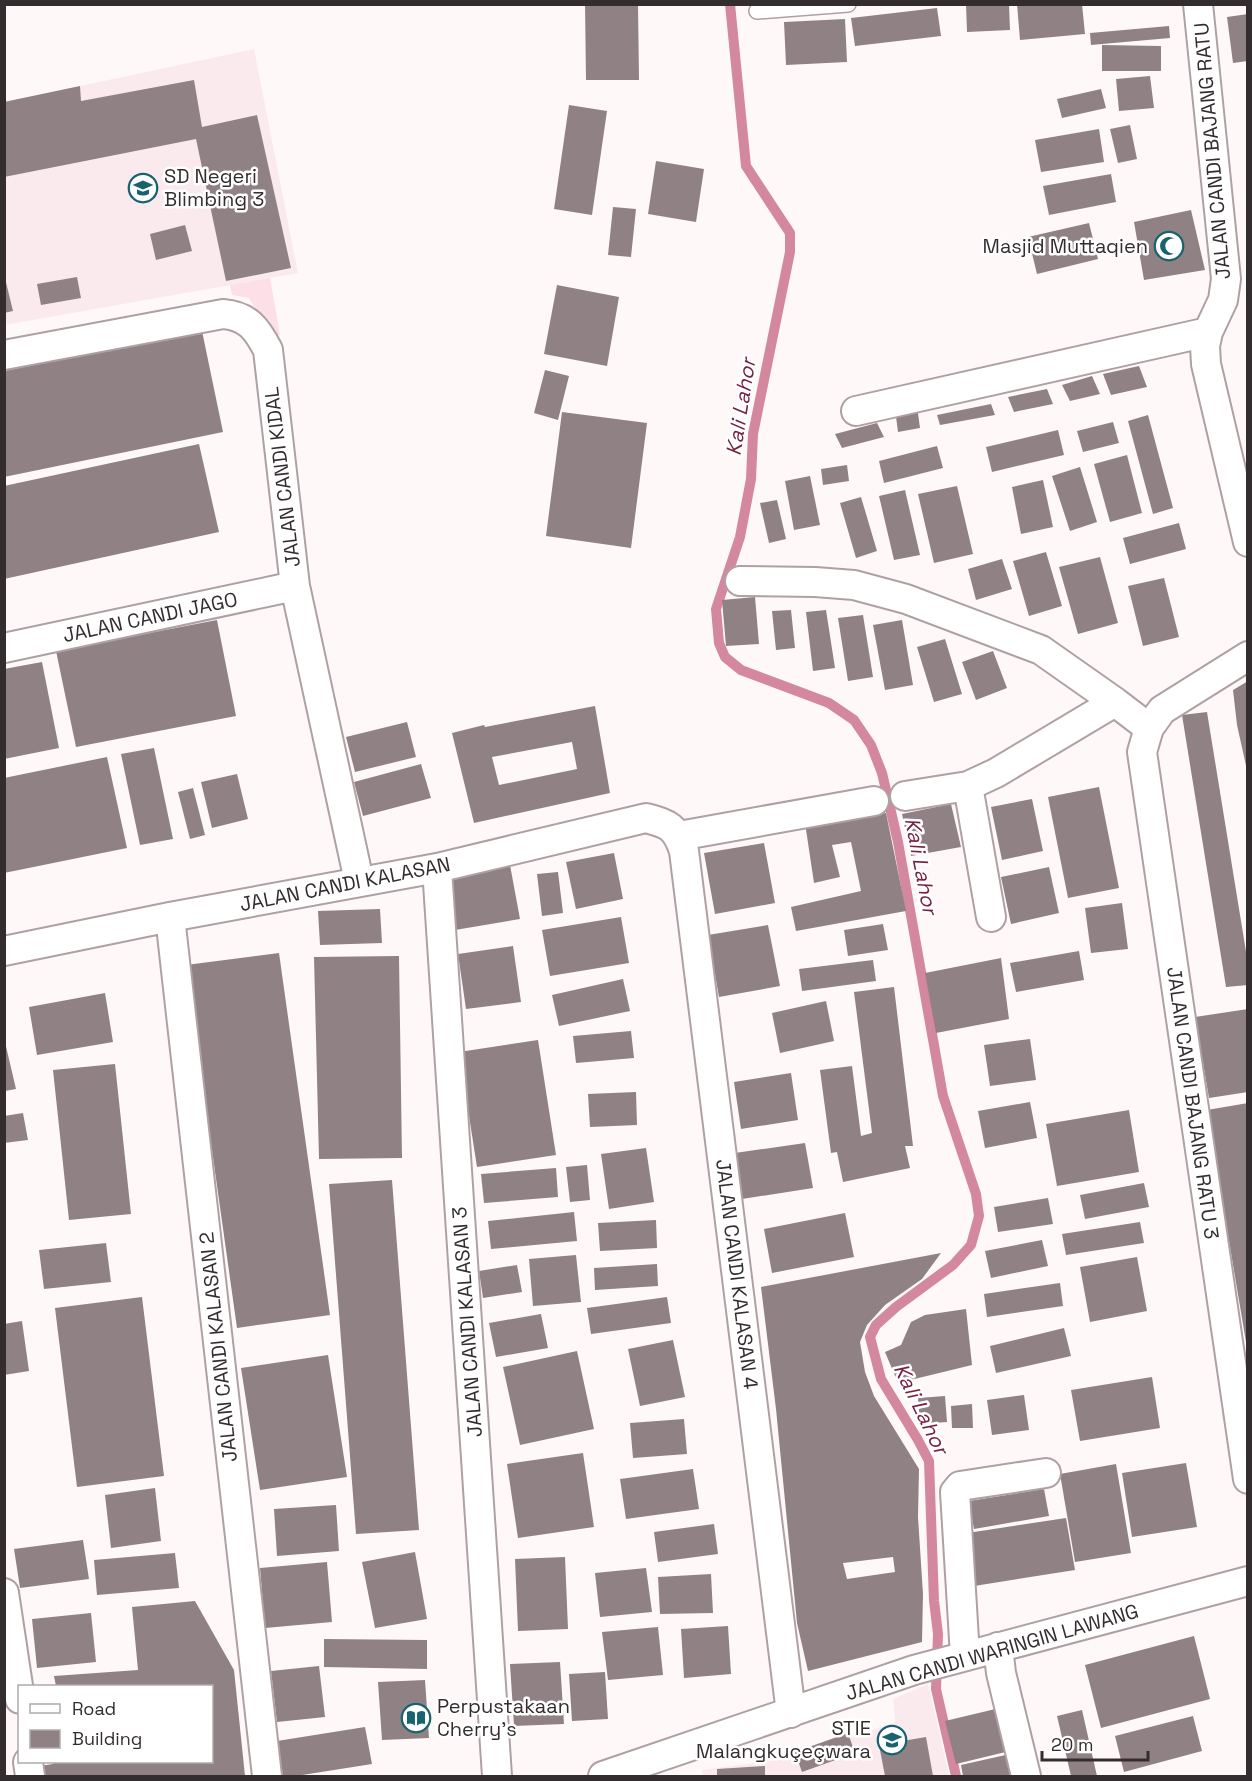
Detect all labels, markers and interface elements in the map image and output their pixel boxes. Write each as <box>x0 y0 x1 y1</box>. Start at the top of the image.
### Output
street label: JALAN CANDI BAJANG RATU <box>1188 22 1236 280</box>
place label: SD Negeri Blimbing 3 <box>164 163 264 212</box>
school or university icon: SD Negeri Blimbing 3 <box>127 172 159 204</box>
mosque icon: Masjid Muttaqien <box>1153 230 1185 262</box>
place label: Masjid Muttaqien <box>983 233 1148 259</box>
water label: Kali Lahor <box>720 354 762 457</box>
street label: JALAN CANDI KIDAL <box>258 385 306 569</box>
street label: JALAN CANDI JAGO <box>60 586 240 648</box>
water label: Kali Lahor <box>899 815 944 919</box>
street label: JALAN CANDI KALASAN <box>237 851 453 917</box>
street label: JALAN CANDI BAJANG RATU 3 <box>1161 965 1225 1241</box>
street label: JALAN CANDI KALASAN 4 <box>710 1157 764 1391</box>
street label: JALAN CANDI KALASAN 3 <box>446 1206 488 1438</box>
street label: JALAN CANDI KALASAN 2 <box>193 1231 243 1463</box>
water label: Kali Lahor <box>888 1359 956 1461</box>
street label: JALAN CANDI WARINGIN LAWANG <box>843 1598 1141 1706</box>
legend <box>18 1685 213 1763</box>
place label: Perpustakaan Cherry's <box>437 1693 570 1742</box>
text: Road <box>72 1697 116 1720</box>
library icon: Perpustakaan Cherry's <box>400 1702 432 1734</box>
place label: STIE Malangkuçeçwara <box>696 1715 871 1764</box>
school or university icon: STIE Malangkuçeçwara <box>876 1724 908 1756</box>
scale bar <box>1042 1724 1148 1762</box>
text: Building <box>72 1727 142 1750</box>
text: 20 m <box>1051 1733 1094 1756</box>

